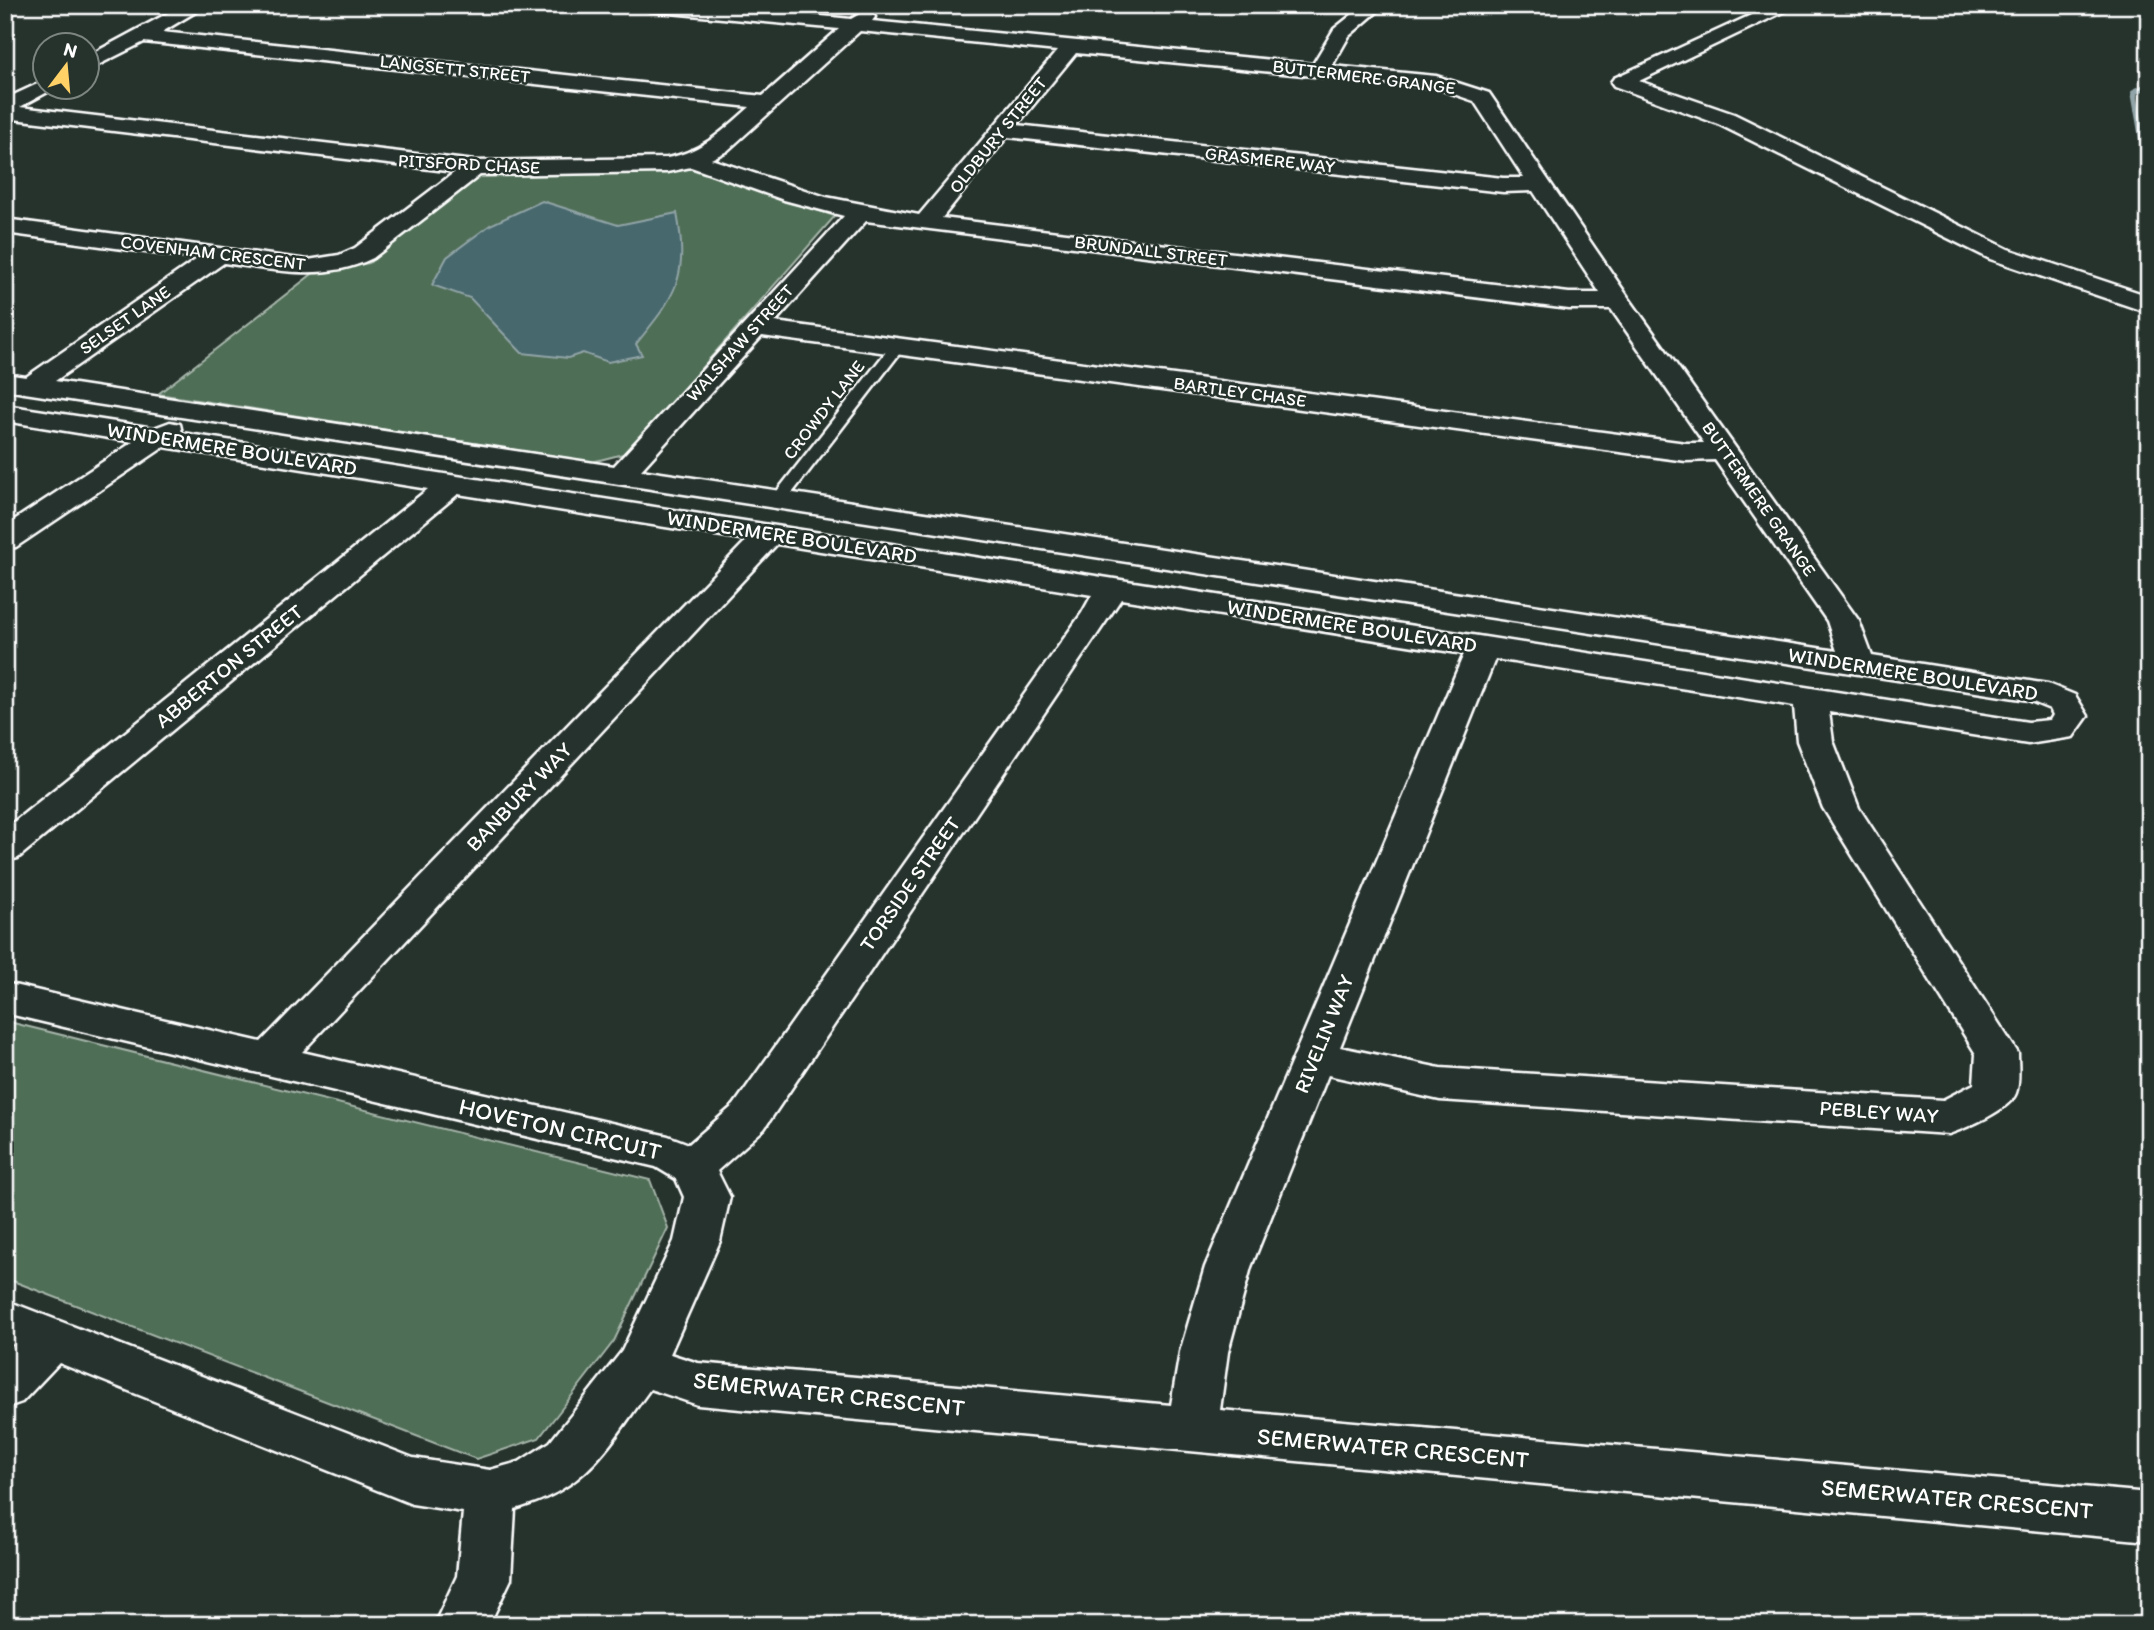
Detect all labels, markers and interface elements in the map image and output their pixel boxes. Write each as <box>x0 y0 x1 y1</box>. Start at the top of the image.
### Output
north arrow <box>32 32 102 102</box>
text: N <box>61 37 80 63</box>
street label: LANGSETT STREET <box>379 50 531 88</box>
street label: BUTTERMERE GRANGE <box>1271 55 1457 99</box>
street label: OLDBURY STREET <box>944 72 1052 198</box>
street label: GRASMERE WAY <box>1204 142 1337 178</box>
street label: PITSFORD CHASE <box>397 149 541 179</box>
street label: COVENHAM CRESCENT <box>119 231 307 275</box>
street label: BRUNDALL STREET <box>1073 231 1229 271</box>
street label: WALSHAW STREET <box>681 280 799 406</box>
street label: SELSET LANE <box>75 281 175 359</box>
street label: CROWDY LANE <box>778 356 870 464</box>
street label: BARTLEY CHASE <box>1172 372 1308 412</box>
street label: WINDERMERE BOULEVARD <box>105 416 359 481</box>
street label: BUTTERMERE GRANGE <box>1697 417 1821 581</box>
street label: WINDERMERE BOULEVARD <box>665 504 919 569</box>
street label: WINDERMERE BOULEVARD <box>1225 593 1479 658</box>
street label: ABBERTON STREET <box>150 598 308 733</box>
street label: WINDERMERE BOULEVARD <box>1786 641 2040 706</box>
street label: BANBURY WAY <box>461 737 577 856</box>
street label: TORSIDE STREET <box>854 811 965 956</box>
street label: RIVELIN WAY <box>1288 971 1359 1097</box>
street label: HOVETON CIRCUIT <box>456 1091 665 1166</box>
street label: PEBLEY WAY <box>1819 1095 1939 1128</box>
street label: SEMERWATER CRESCENT <box>692 1365 967 1422</box>
street label: SEMERWATER CRESCENT <box>1256 1421 1531 1474</box>
street label: SEMERWATER CRESCENT <box>1820 1472 2095 1525</box>

